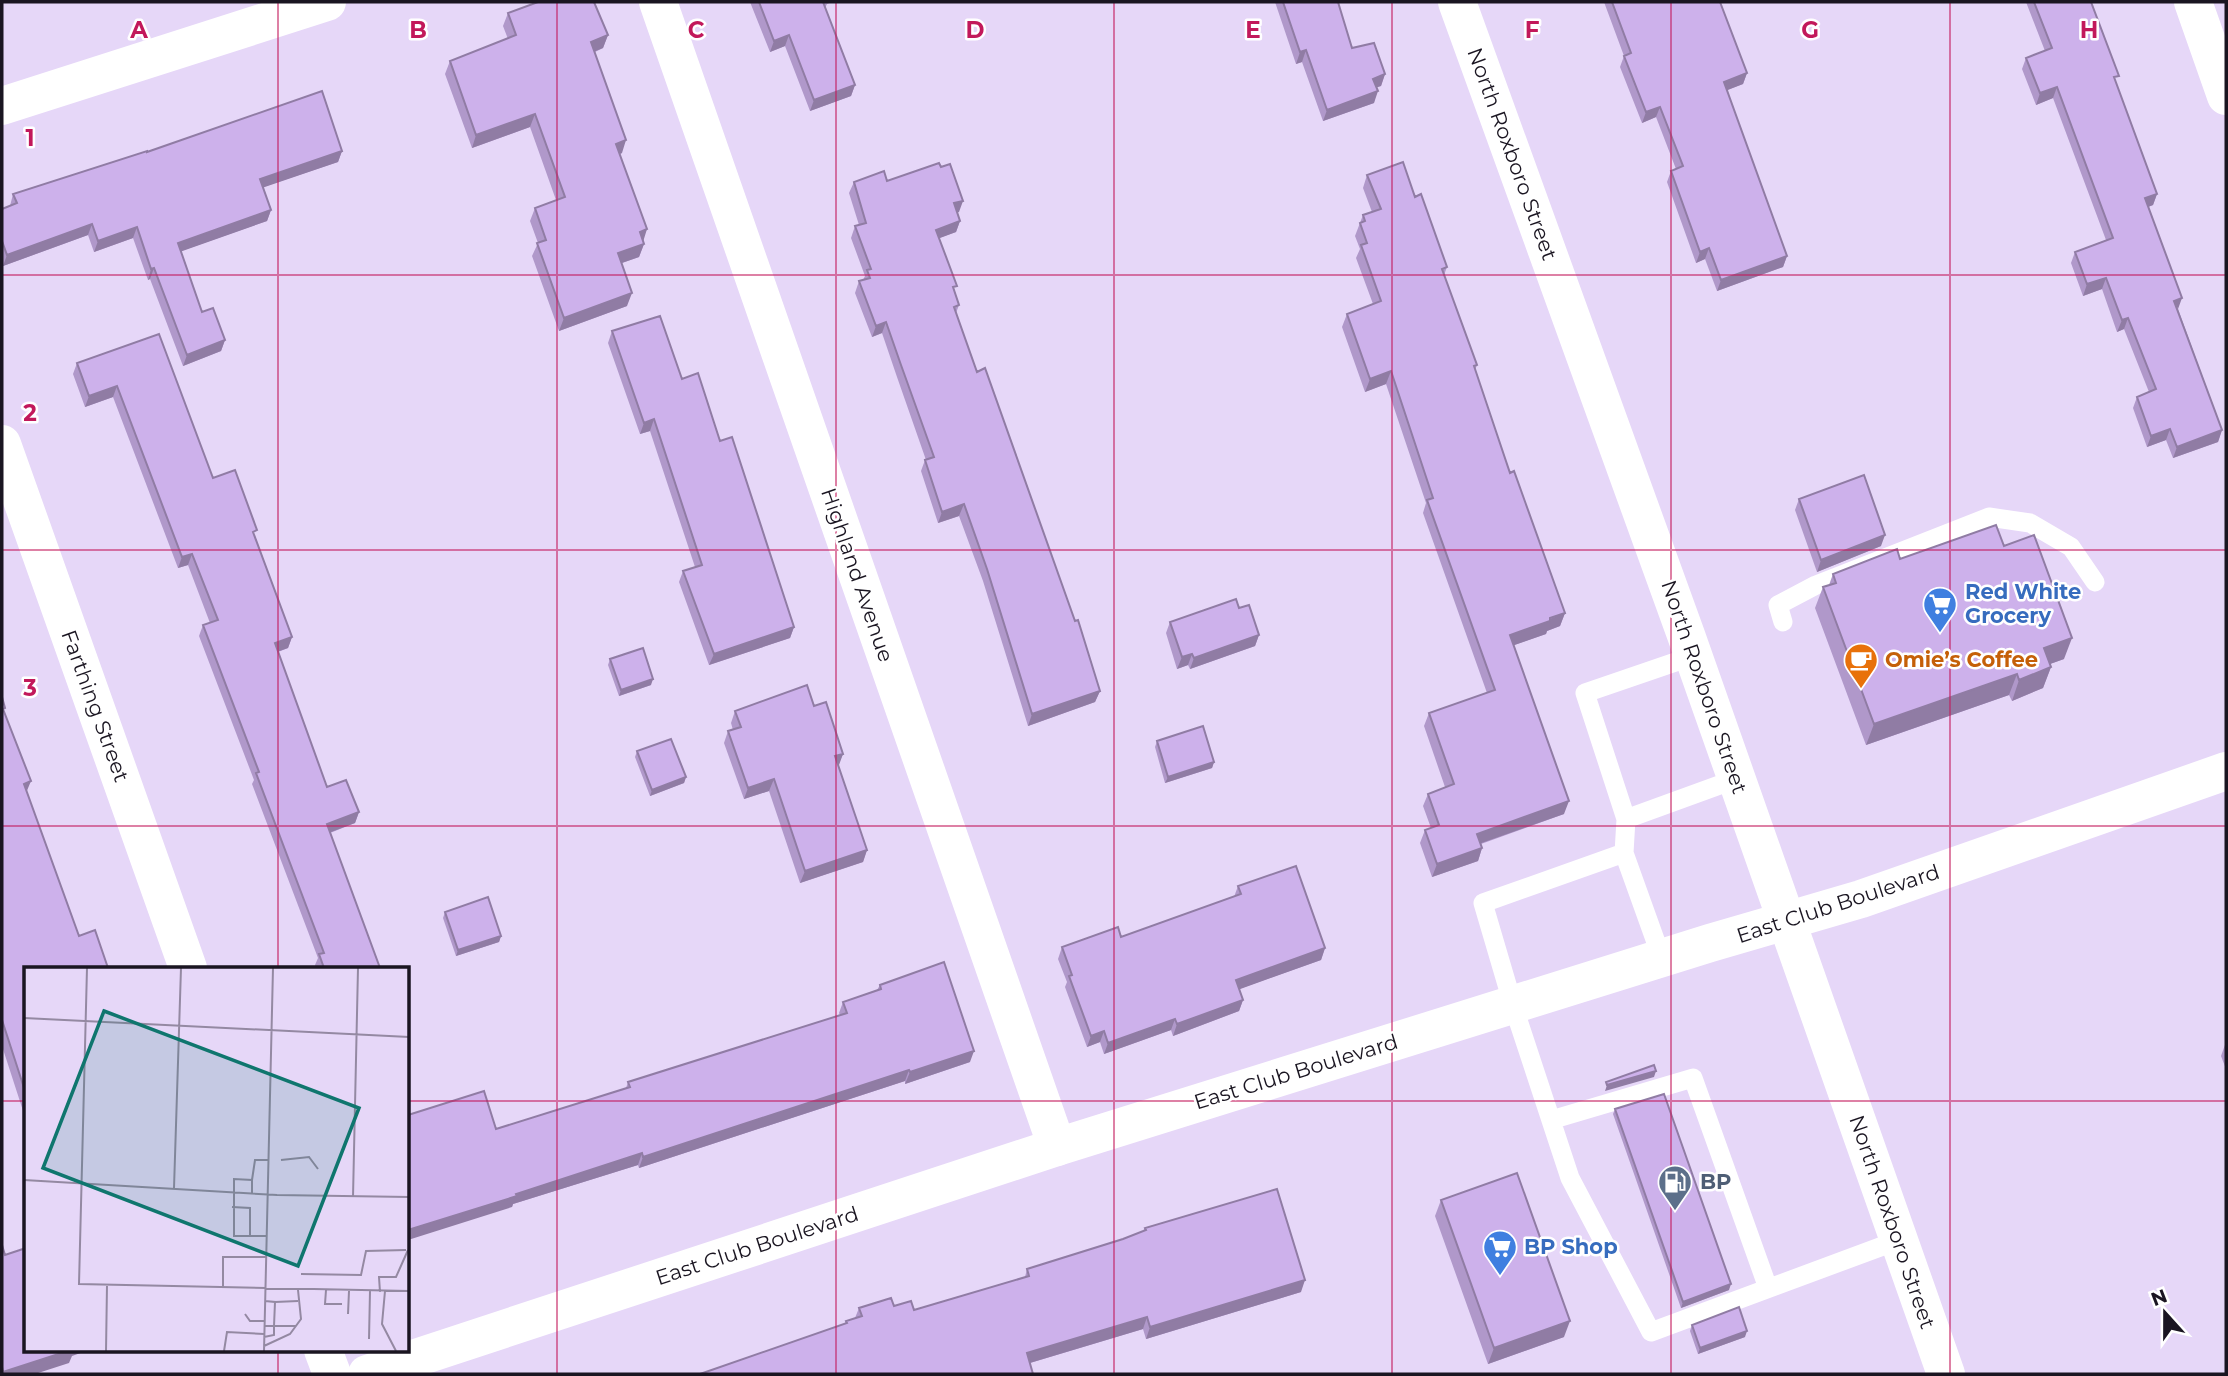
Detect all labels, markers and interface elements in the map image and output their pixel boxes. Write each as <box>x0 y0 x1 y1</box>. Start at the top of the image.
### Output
text: A <box>129 16 148 44</box>
text: B <box>409 16 427 44</box>
text: C <box>688 16 705 44</box>
text: D <box>966 16 985 44</box>
text: E <box>1245 16 1261 44</box>
text: F <box>1525 16 1540 44</box>
text: G <box>1801 16 1819 44</box>
text: H <box>2080 16 2098 44</box>
street label: North Roxboro Street <box>1462 44 1563 263</box>
text: 1 <box>25 124 35 152</box>
text: 2 <box>23 399 37 427</box>
street label: Highland Avenue <box>816 484 899 665</box>
street label: North Roxboro Street <box>1656 577 1753 797</box>
place label: Red White Grocery <box>1965 579 2081 628</box>
supermarket icon: Red White Grocery <box>1921 585 1959 634</box>
street label: Farthing Street <box>56 626 135 785</box>
cafe icon: Omie’s Coffee <box>1842 641 1880 690</box>
place label: Omie’s Coffee <box>1885 647 2038 672</box>
text: 3 <box>22 674 37 702</box>
street label: East Club Boulevard <box>1733 859 1942 948</box>
inset map <box>24 967 410 1352</box>
street label: East Club Boulevard <box>1191 1029 1401 1114</box>
street label: North Roxboro Street <box>1844 1112 1941 1332</box>
fuel station icon: BP <box>1656 1163 1694 1212</box>
place label: BP <box>1700 1169 1731 1194</box>
street label: East Club Boulevard <box>652 1201 861 1290</box>
supermarket icon: BP Shop <box>1481 1228 1519 1277</box>
place label: BP Shop <box>1524 1234 1618 1259</box>
north arrow <box>2130 1278 2200 1348</box>
text: N <box>2148 1284 2170 1311</box>

